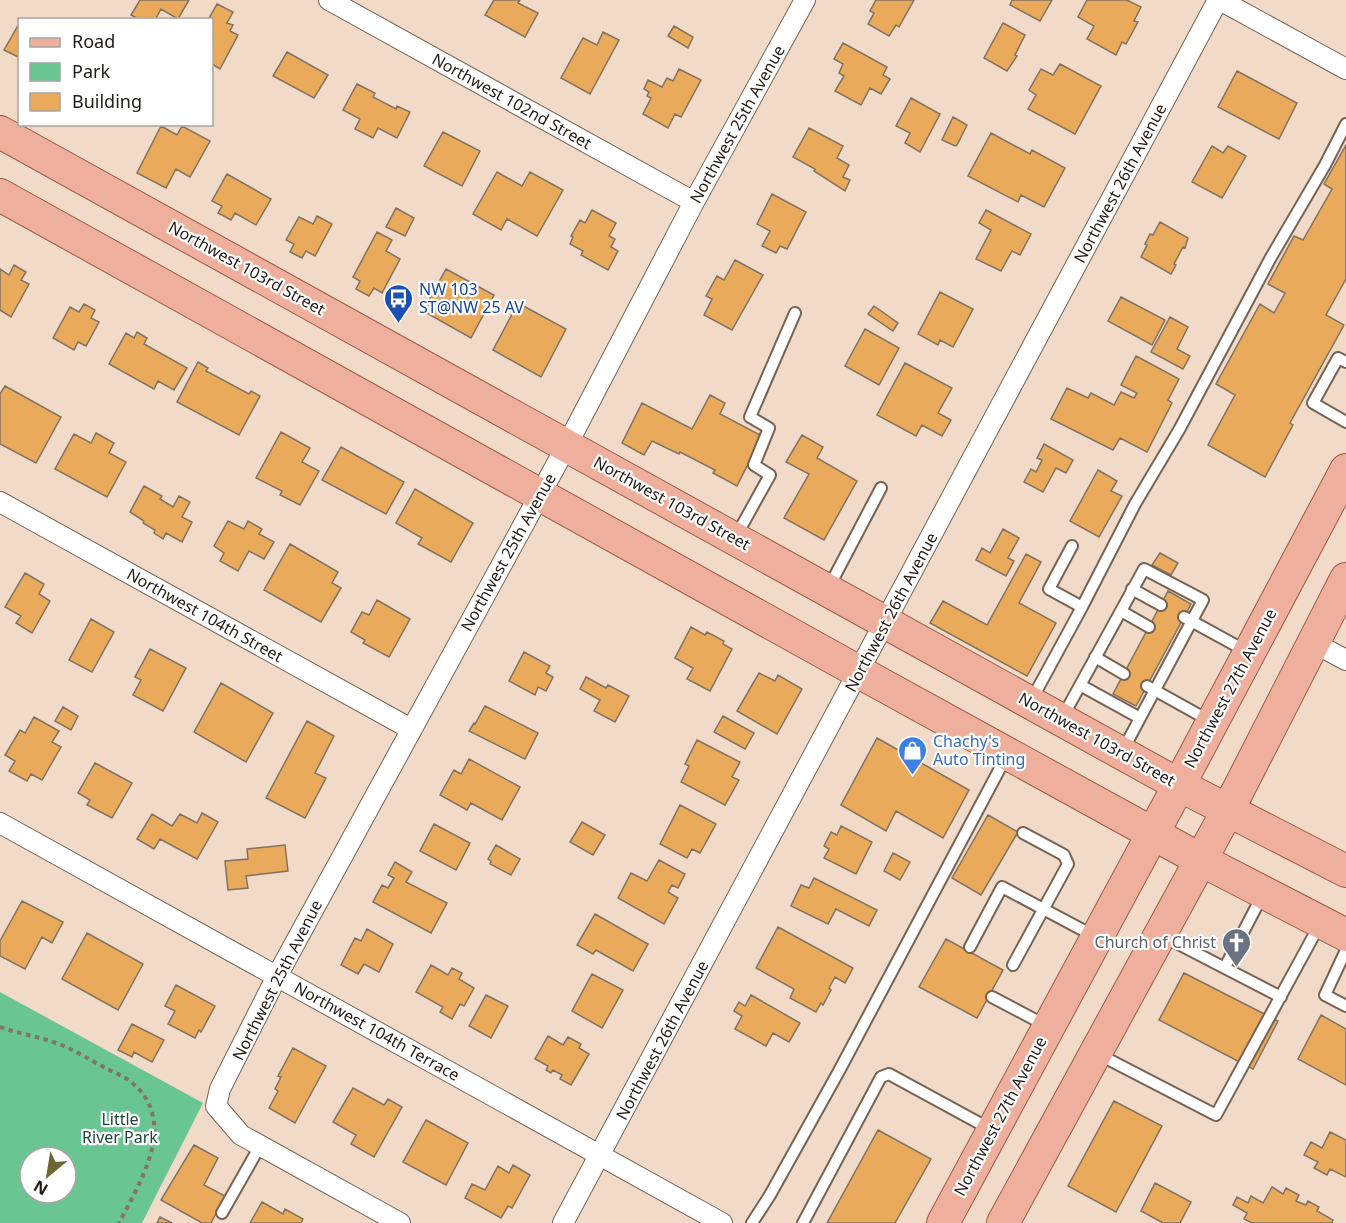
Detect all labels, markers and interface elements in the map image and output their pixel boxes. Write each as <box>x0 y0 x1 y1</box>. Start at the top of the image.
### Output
legend <box>18 18 213 126</box>
text: Road <box>72 29 115 53</box>
street label: Northwest 25th Avenue <box>684 41 790 207</box>
street label: Northwest 102nd Street <box>428 48 596 154</box>
text: Park <box>72 59 110 83</box>
text: Building <box>72 89 142 113</box>
street label: Northwest 26th Avenue <box>1069 99 1171 267</box>
street label: Northwest 103rd Street <box>165 216 329 320</box>
place label: NW 103 ST@NW 25 AV <box>419 278 524 318</box>
bus stop icon: NW 103 ST@NW 25 AV <box>382 282 414 324</box>
street label: Northwest 103rd Street <box>590 451 754 555</box>
street label: Northwest 25th Avenue <box>455 469 561 635</box>
street label: Northwest 26th Avenue <box>840 528 942 696</box>
street label: Northwest 104th Street <box>123 563 287 667</box>
street label: Northwest 27th Avenue <box>1179 604 1281 772</box>
street label: Northwest 103rd Street <box>1015 687 1179 791</box>
place label: Chachy's Auto Tinting <box>933 730 1025 770</box>
shop icon: Chachy's Auto Tinting <box>896 734 928 776</box>
street label: Northwest 25th Avenue <box>227 896 327 1064</box>
church icon: Church of Christ <box>1221 926 1253 968</box>
place label: Church of Christ <box>1095 931 1216 953</box>
street label: Northwest 26th Avenue <box>611 956 713 1124</box>
street label: Northwest 104th Terrace <box>290 976 464 1086</box>
street label: Northwest 27th Avenue <box>949 1032 1051 1200</box>
park label: Little River Park <box>82 1108 158 1148</box>
north arrow <box>18 1145 78 1205</box>
text: N <box>29 1175 52 1201</box>

